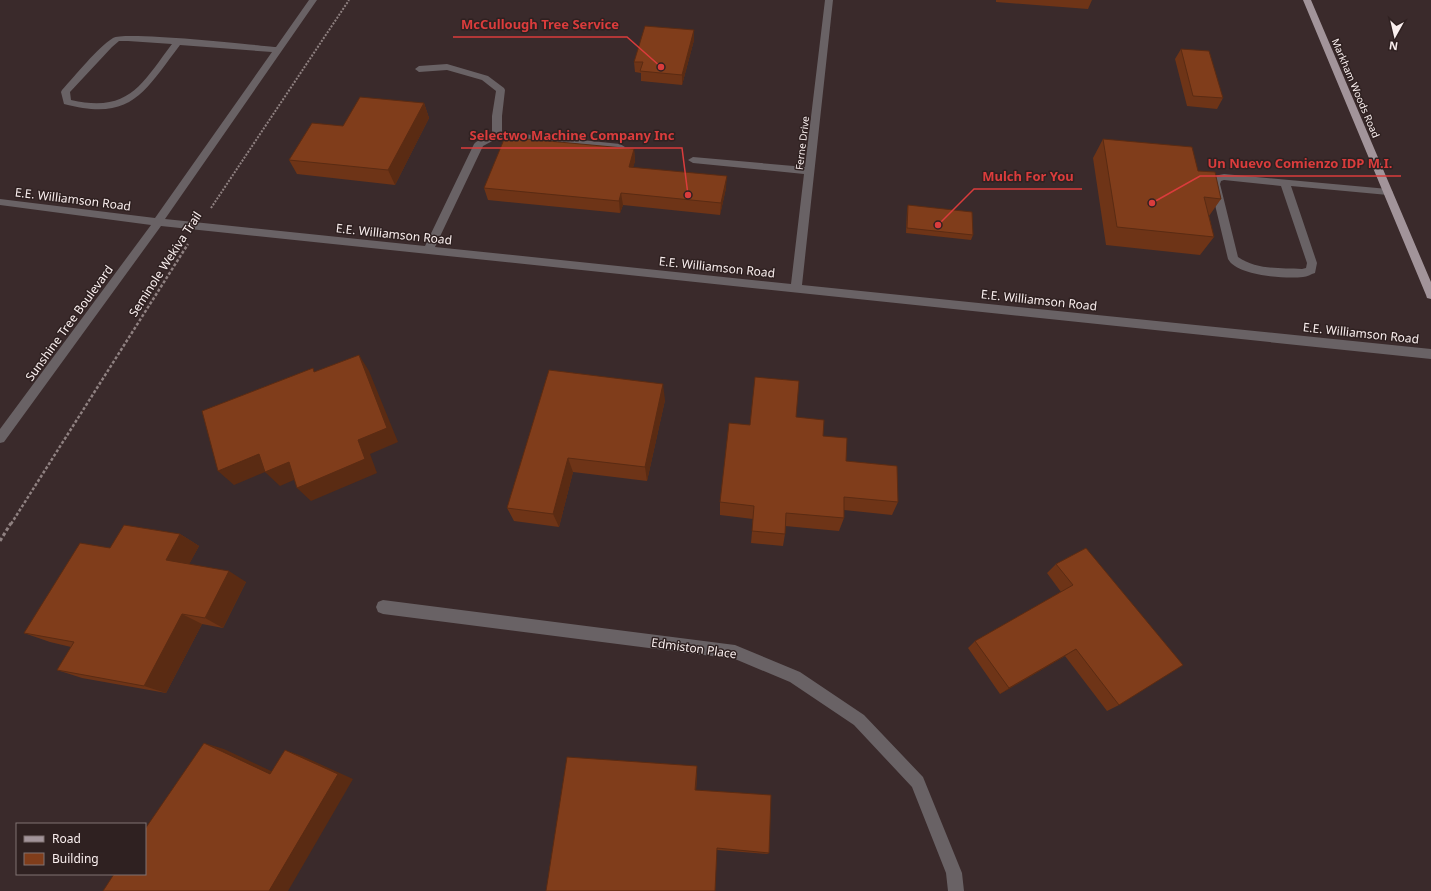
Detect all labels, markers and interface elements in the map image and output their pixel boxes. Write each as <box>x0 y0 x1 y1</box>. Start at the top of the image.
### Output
callout: McCullough Tree Service <box>453 12 627 37</box>
text: McCullough Tree Service <box>461 15 619 33</box>
north arrow <box>1375 16 1415 56</box>
street label: Markham Woods Road <box>1329 36 1383 140</box>
text: N <box>1388 38 1399 54</box>
street label: Ferne Drive <box>792 115 812 171</box>
callout: Selectwo Machine Company Inc <box>461 123 682 148</box>
text: Selectwo Machine Company Inc <box>470 126 675 144</box>
callout: Un Nuevo Comienzo IDP M.I. <box>1200 151 1401 176</box>
text: Un Nuevo Comienzo IDP M.I. <box>1208 154 1392 172</box>
callout: Mulch For You <box>974 164 1082 189</box>
text: Mulch For You <box>982 167 1074 185</box>
street label: E.E. Williamson Road <box>14 183 132 215</box>
street label: Seminole Wekiva Trail <box>125 208 205 320</box>
street label: E.E. Williamson Road <box>335 219 453 249</box>
street label: E.E. Williamson Road <box>658 252 776 282</box>
street label: Sunshine Tree Boulevard <box>21 262 117 384</box>
street label: E.E. Williamson Road <box>980 285 1098 315</box>
street label: E.E. Williamson Road <box>1302 318 1420 348</box>
street label: Edmiston Place <box>650 634 738 662</box>
legend <box>16 823 146 875</box>
text: Road <box>52 830 81 847</box>
text: Building <box>52 850 99 867</box>

